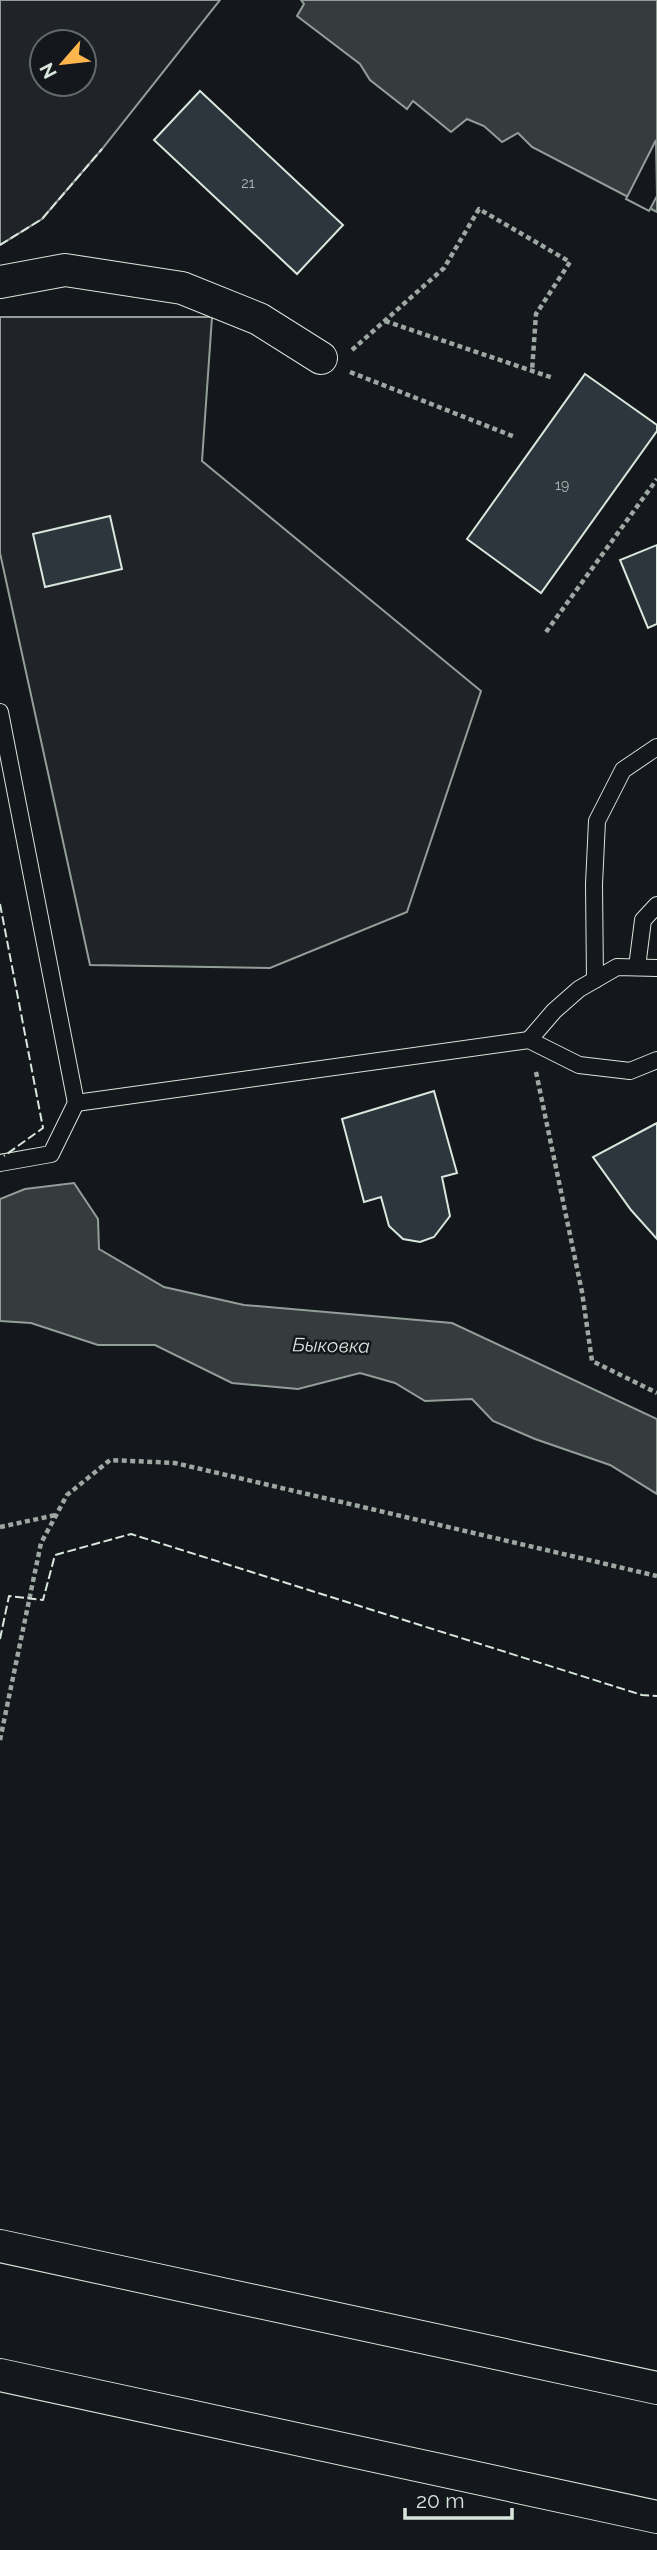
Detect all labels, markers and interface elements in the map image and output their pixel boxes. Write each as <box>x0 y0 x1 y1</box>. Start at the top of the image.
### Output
north arrow <box>28 28 98 98</box>
text: N <box>35 59 61 83</box>
house number: 21 <box>241 175 255 191</box>
house number: 19 <box>555 477 569 493</box>
water label: Быковка <box>292 1333 370 1357</box>
scale bar <box>405 2476 512 2520</box>
text: 20 m <box>416 2488 464 2513</box>

